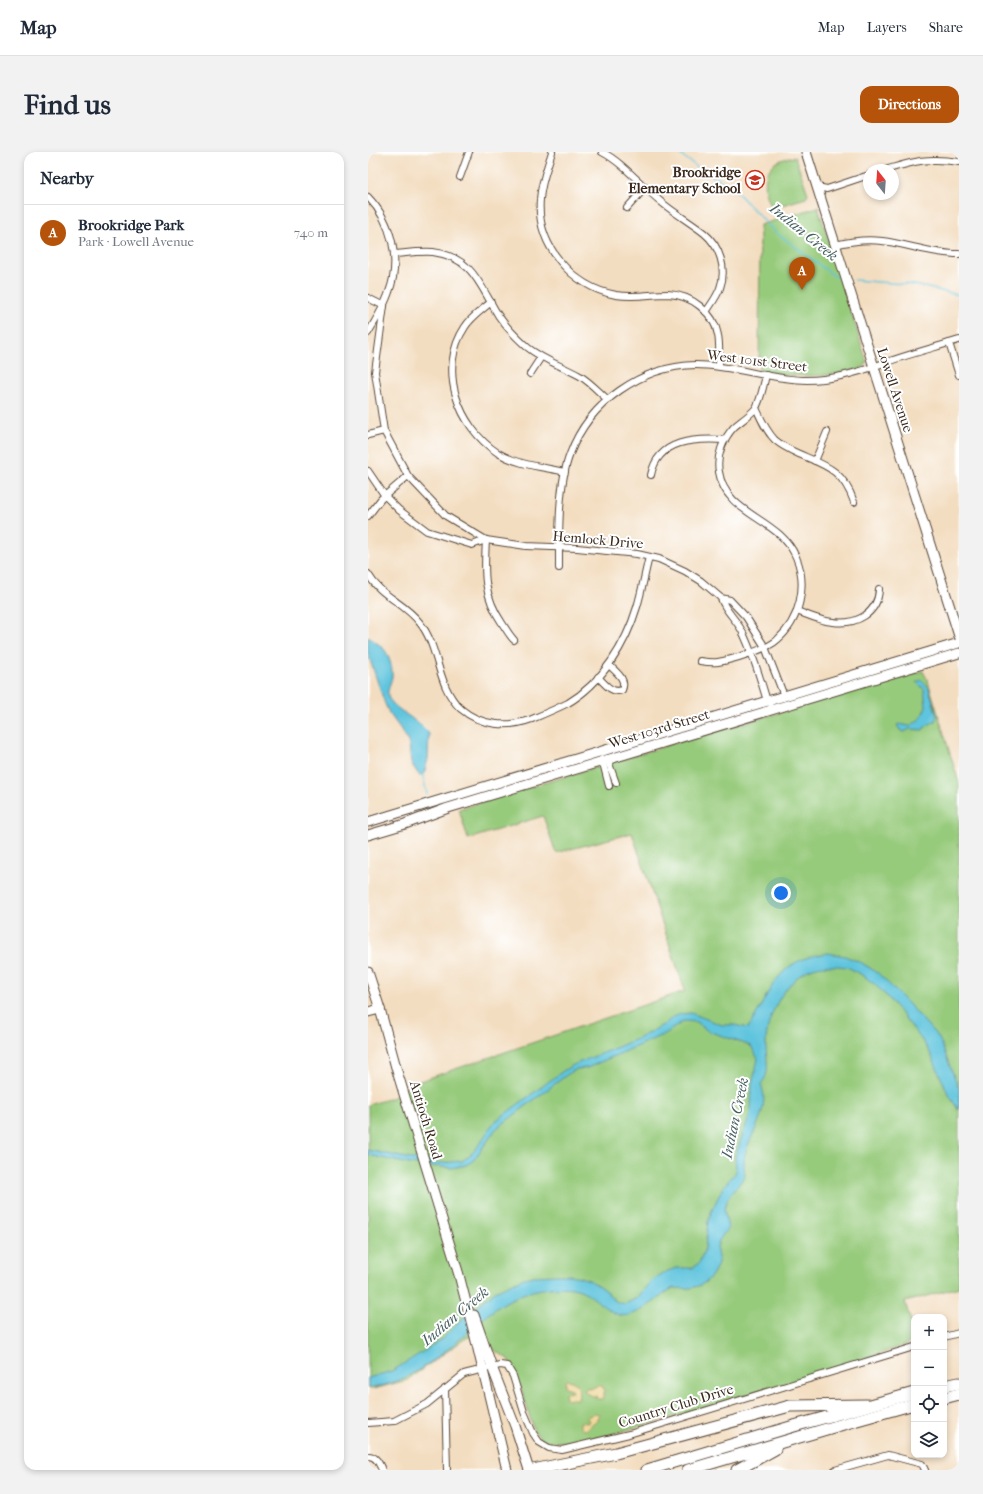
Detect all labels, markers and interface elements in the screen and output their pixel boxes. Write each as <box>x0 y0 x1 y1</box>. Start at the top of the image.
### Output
text: Map <box>20 17 56 39</box>
text: Map <box>818 19 845 36</box>
text: Layers <box>867 19 907 36</box>
text: Share <box>929 19 963 36</box>
button: Directions <box>860 86 959 123</box>
text: Find us <box>24 88 111 121</box>
place label: Brookridge Elementary School <box>628 164 741 197</box>
north arrow <box>863 164 899 200</box>
text: Nearby <box>40 168 94 188</box>
school or university icon: Brookridge Elementary School <box>744 169 766 191</box>
water label: Indian Creek <box>766 198 842 265</box>
text: Brookridge Park <box>78 216 184 234</box>
text: A <box>49 225 57 240</box>
text: 740 m <box>294 225 328 240</box>
text: Park · Lowell Avenue <box>78 234 194 249</box>
pin: A <box>789 257 815 290</box>
street label: Lowell Avenue <box>873 345 917 435</box>
street label: West 101st Street <box>705 346 808 376</box>
street label: Hemlock Drive <box>552 528 644 552</box>
street label: West 103rd Street <box>606 706 712 753</box>
your location <box>771 883 791 903</box>
water label: Indian Creek <box>717 1076 752 1161</box>
street label: Antioch Road <box>406 1078 446 1162</box>
water label: Indian Creek <box>417 1283 492 1350</box>
map controls <box>911 1314 947 1458</box>
button: + <box>911 1314 947 1350</box>
button: − <box>911 1350 947 1386</box>
street label: Country Club Drive <box>616 1380 736 1432</box>
button: locate <box>911 1386 947 1422</box>
button: layers <box>911 1422 947 1458</box>

